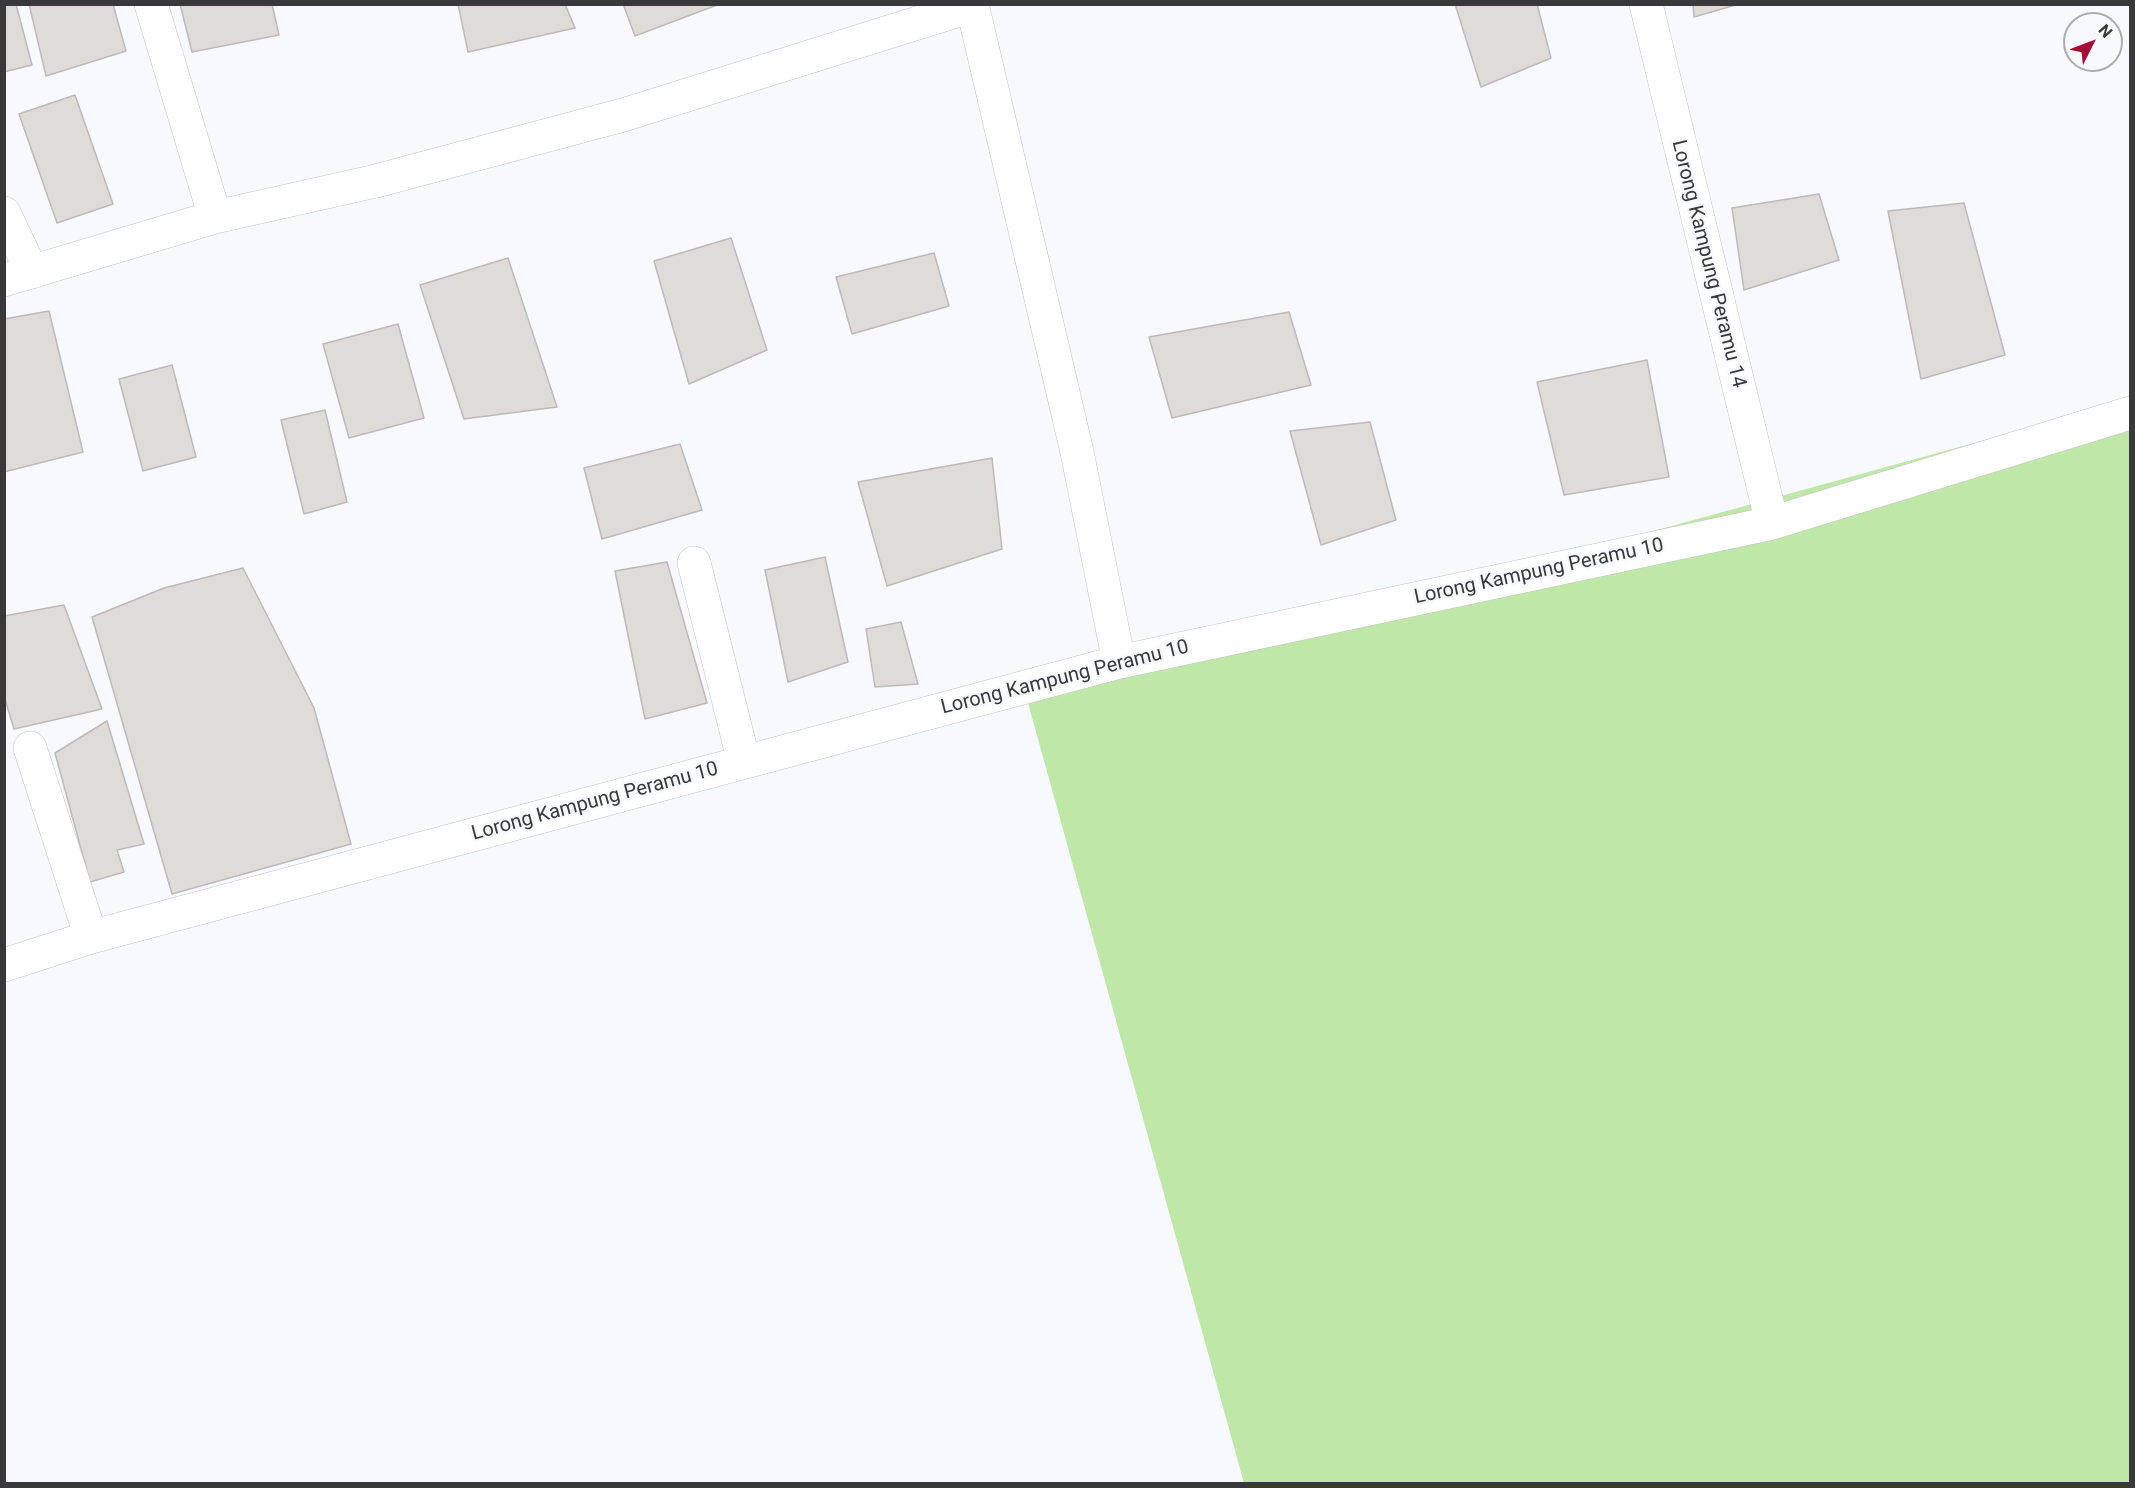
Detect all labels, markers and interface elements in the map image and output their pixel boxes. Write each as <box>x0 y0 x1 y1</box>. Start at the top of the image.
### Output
north arrow <box>2063 12 2123 72</box>
text: N <box>2094 20 2116 42</box>
street label: Lorong Kampung Peramu 14 <box>1666 138 1750 390</box>
street label: Lorong Kampung Peramu 10 <box>1412 534 1666 610</box>
street label: Lorong Kampung Peramu 10 <box>939 636 1191 720</box>
street label: Lorong Kampung Peramu 10 <box>469 758 721 846</box>

